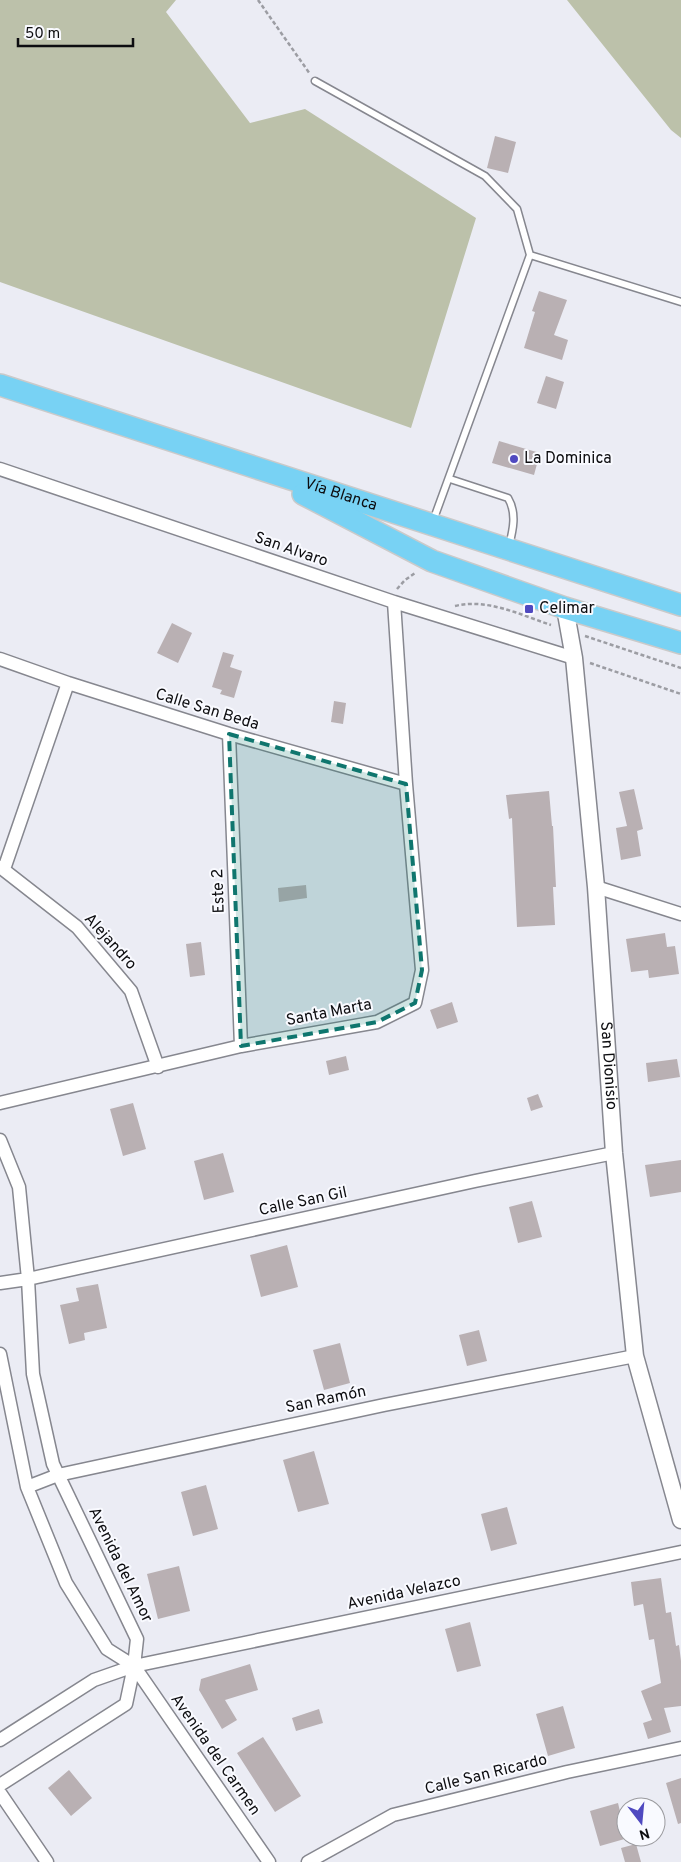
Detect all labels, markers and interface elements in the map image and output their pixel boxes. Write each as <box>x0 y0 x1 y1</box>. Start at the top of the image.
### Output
scale bar <box>18 15 132 47</box>
text: 50 m <box>25 25 60 44</box>
place label: La Dominica <box>524 449 612 469</box>
marker: La Dominica <box>508 453 520 465</box>
street label: Vía Blanca <box>302 474 380 516</box>
street label: San Alvaro <box>252 528 331 572</box>
place label: Celimar <box>539 599 595 619</box>
marker: Celimar <box>523 603 535 615</box>
street label: Calle San Beda <box>153 685 261 735</box>
street label: Este 2 <box>208 868 230 914</box>
street label: Alejandro <box>79 910 141 975</box>
street label: Santa Marta <box>284 995 374 1031</box>
street label: San Dionisio <box>595 1021 621 1111</box>
street label: Calle San Gil <box>257 1183 349 1221</box>
street label: San Ramón <box>284 1382 368 1418</box>
street label: Avenida del Amor <box>83 1504 157 1626</box>
street label: Avenida Velazco <box>345 1571 463 1615</box>
street label: Avenida del Carmen <box>166 1691 264 1819</box>
street label: Calle San Ricardo <box>423 1750 549 1800</box>
north arrow <box>616 1797 666 1847</box>
text: N <box>637 1823 651 1843</box>

